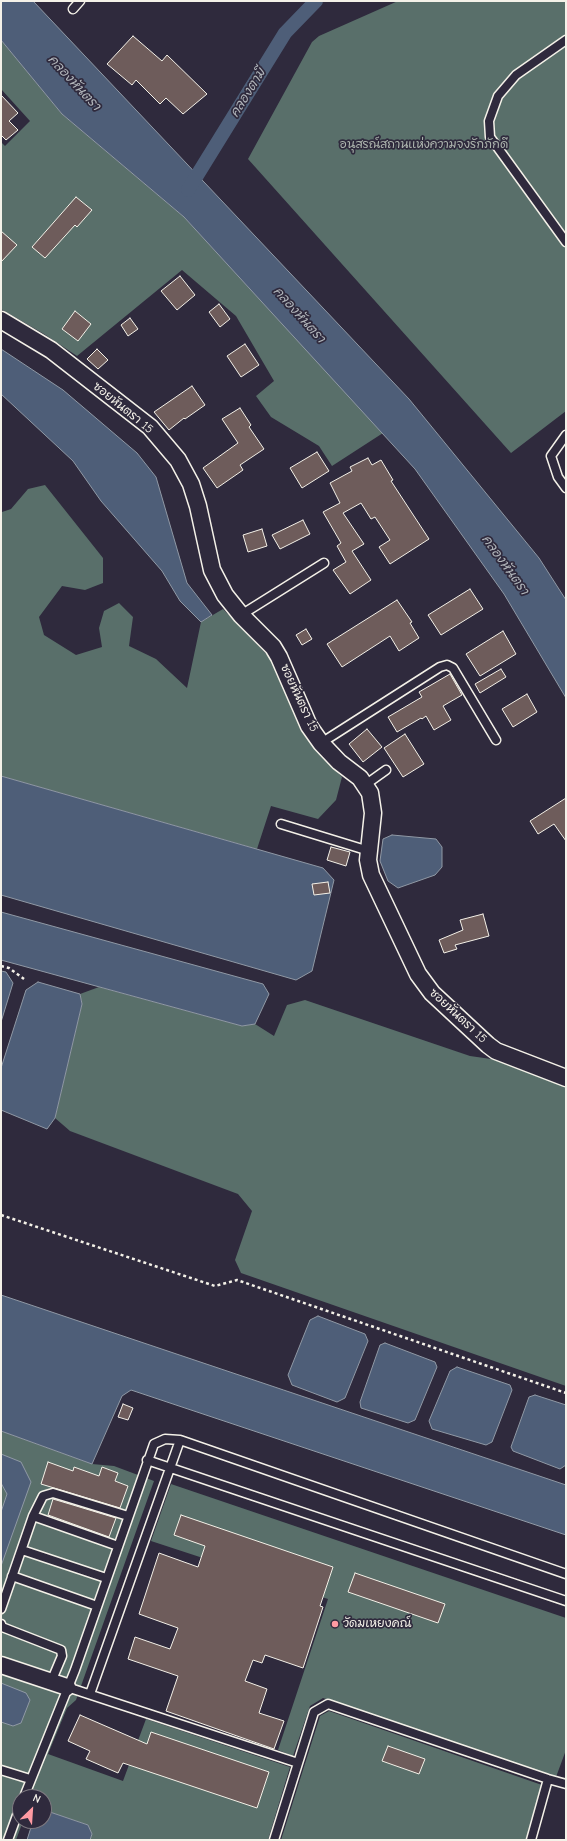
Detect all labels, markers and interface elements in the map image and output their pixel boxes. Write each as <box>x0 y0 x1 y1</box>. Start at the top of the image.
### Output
water label: คลองหันตรา <box>44 52 104 114</box>
water label: คลองตามี <box>227 66 269 120</box>
park label: อนุสรณ์สถานแห่งความจงรักภักดี <box>340 138 508 152</box>
water label: คลองหันตรา <box>270 284 328 346</box>
street label: ซอยหันตรา 15 <box>90 379 156 437</box>
water label: คลองหันตรา <box>478 532 532 598</box>
street label: ซอยหันตรา 15 <box>277 662 321 734</box>
street label: ซอยหันตรา 15 <box>426 986 490 1046</box>
place label: วัดมเหยงคณ์ <box>343 1617 411 1631</box>
marker: วัดมเหยงคณ์ <box>330 1619 340 1629</box>
north arrow <box>12 1789 52 1829</box>
text: N <box>31 1791 43 1806</box>

